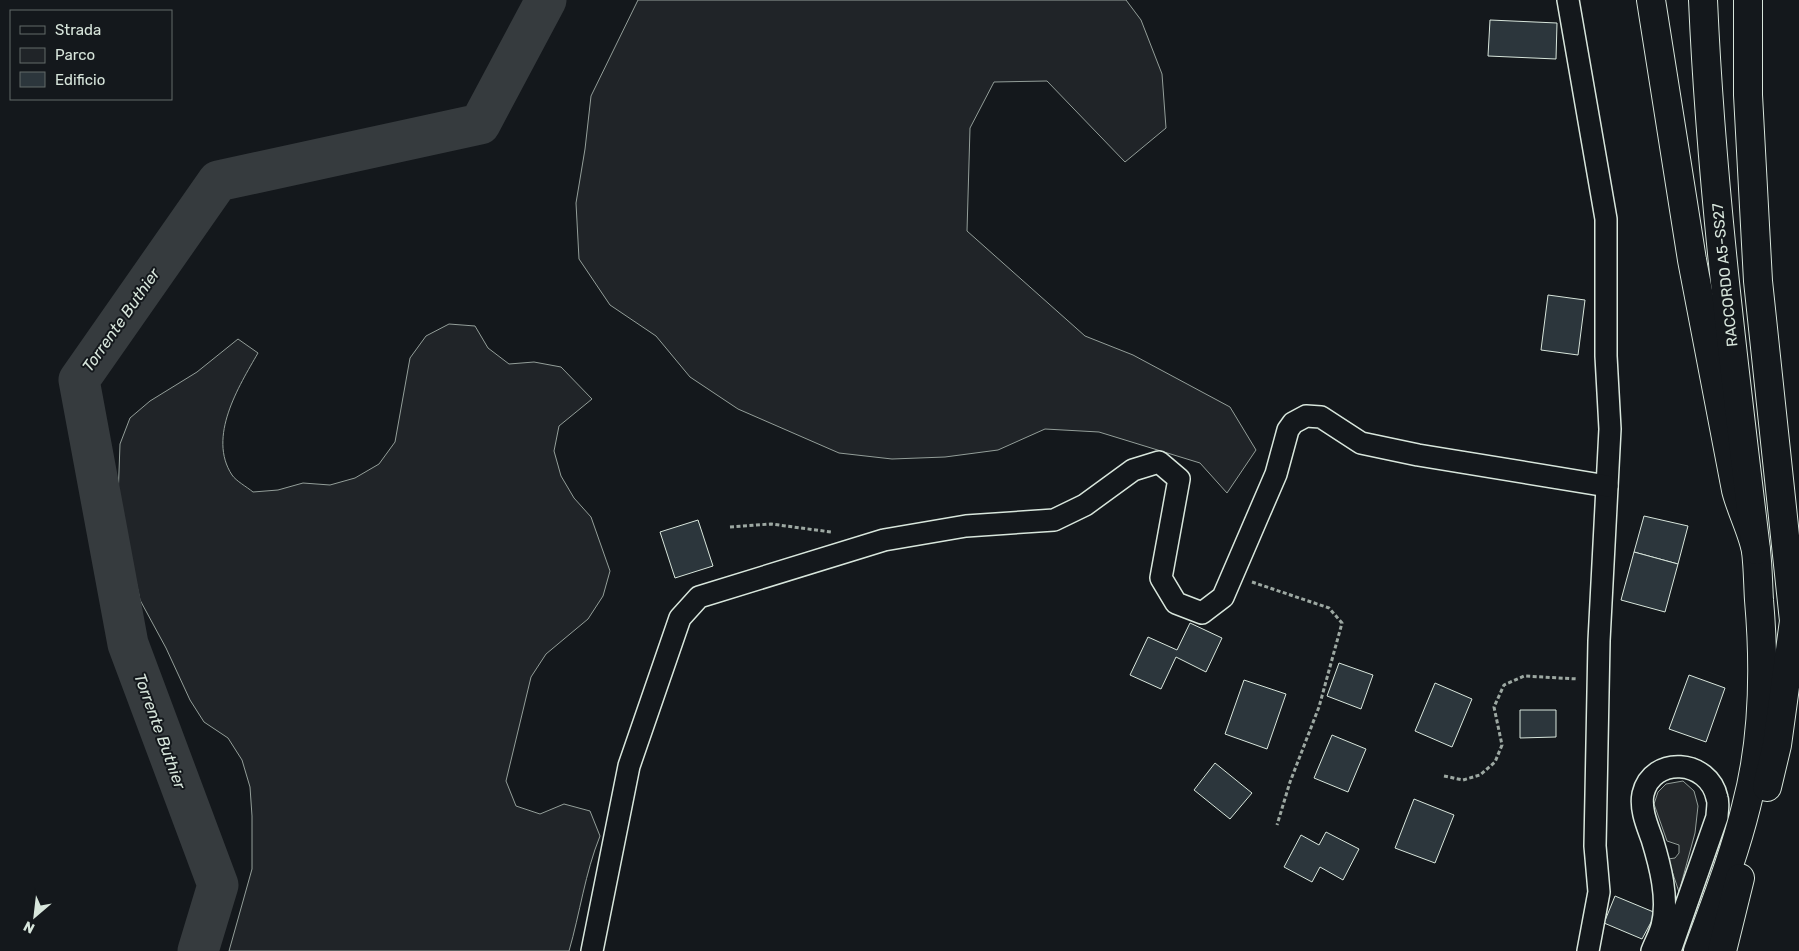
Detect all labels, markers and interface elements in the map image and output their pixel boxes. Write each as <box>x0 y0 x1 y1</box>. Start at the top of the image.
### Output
legend <box>10 10 172 100</box>
text: Strada <box>55 21 101 39</box>
text: Parco <box>55 46 95 64</box>
text: Edificio <box>55 71 105 89</box>
street label: RACCORDO A5-SS27 <box>1708 202 1742 348</box>
water label: Torrente Buthier <box>78 264 164 375</box>
water label: Torrente Buthier <box>130 671 190 792</box>
north arrow <box>10 891 60 941</box>
text: N <box>21 917 38 937</box>

